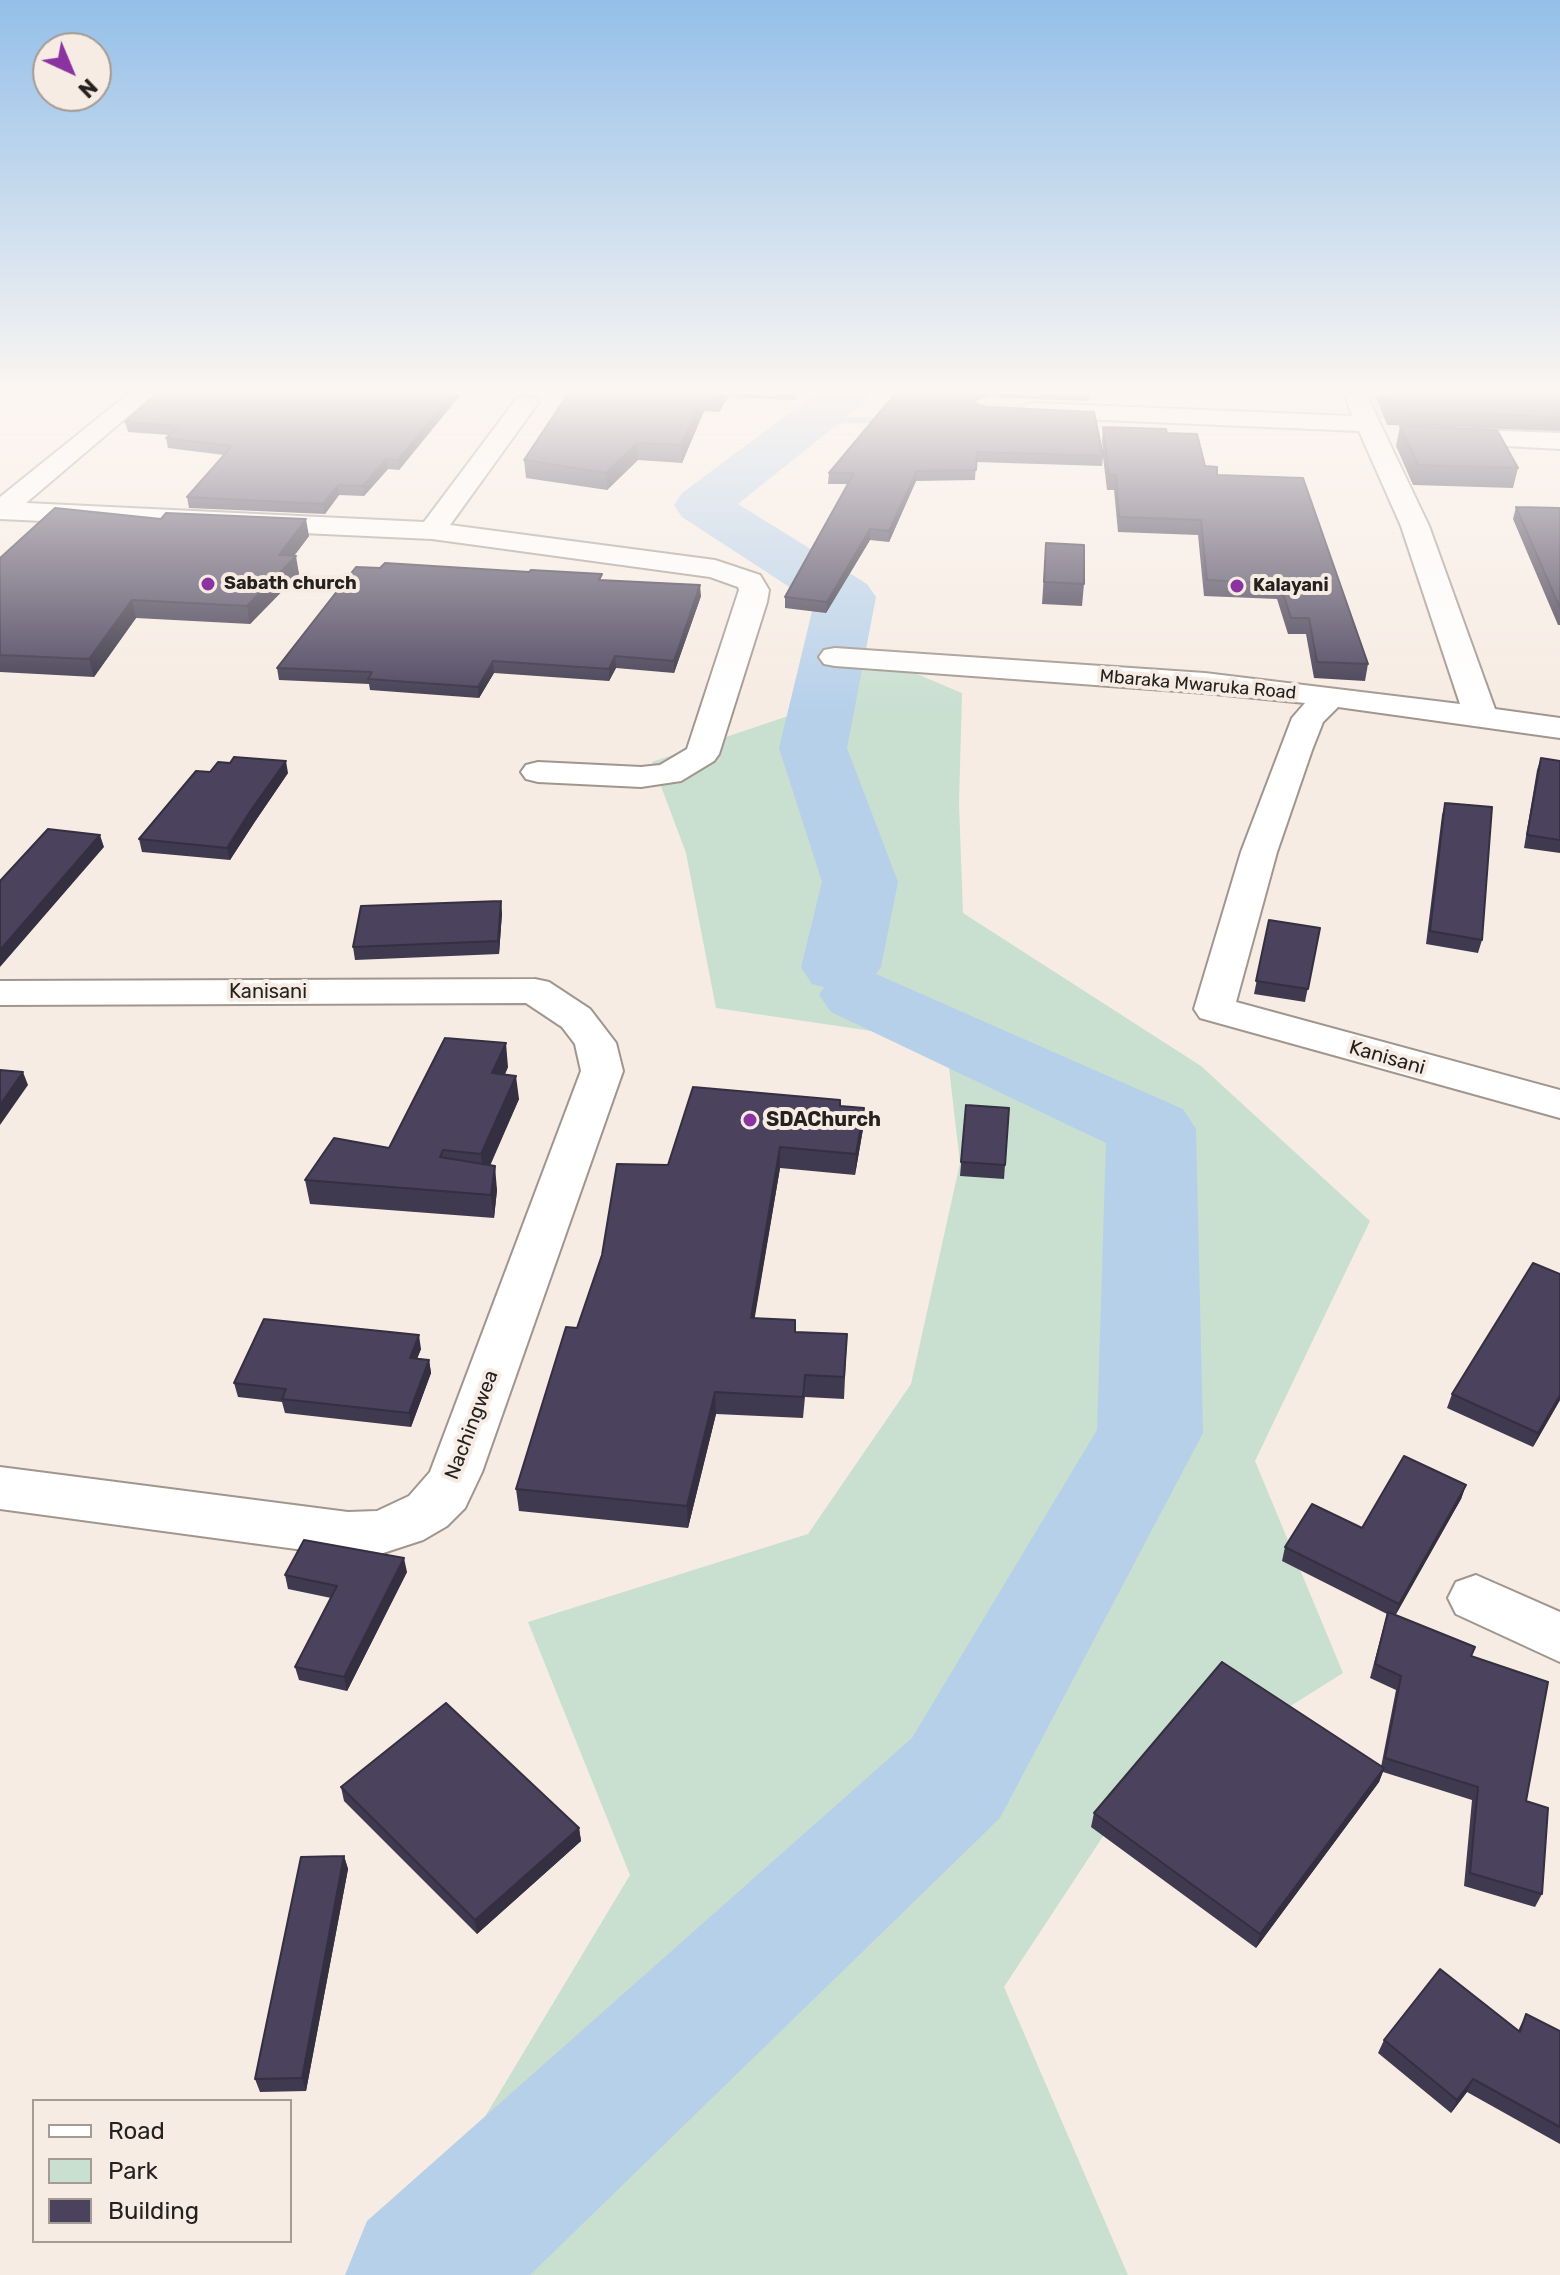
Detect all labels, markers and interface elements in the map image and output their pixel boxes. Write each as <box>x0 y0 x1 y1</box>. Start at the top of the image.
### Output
north arrow <box>32 32 112 112</box>
text: N <box>73 73 103 103</box>
place label: Sabath church <box>224 573 357 595</box>
marker: Sabath church <box>199 575 217 593</box>
place label: Kalayani <box>1253 575 1329 597</box>
marker: Kalayani <box>1228 577 1246 595</box>
street label: Mbaraka Mwaruka Road <box>1099 666 1297 704</box>
street label: Kanisani <box>229 980 307 1004</box>
street label: Kanisani <box>1346 1036 1428 1080</box>
place label: SDAChurch <box>766 1108 881 1132</box>
marker: SDAChurch <box>741 1111 759 1129</box>
street label: Nachingwea <box>440 1367 504 1483</box>
legend <box>32 2099 292 2243</box>
text: Road <box>108 2117 165 2145</box>
text: Park <box>108 2157 158 2185</box>
text: Building <box>108 2197 199 2225</box>

